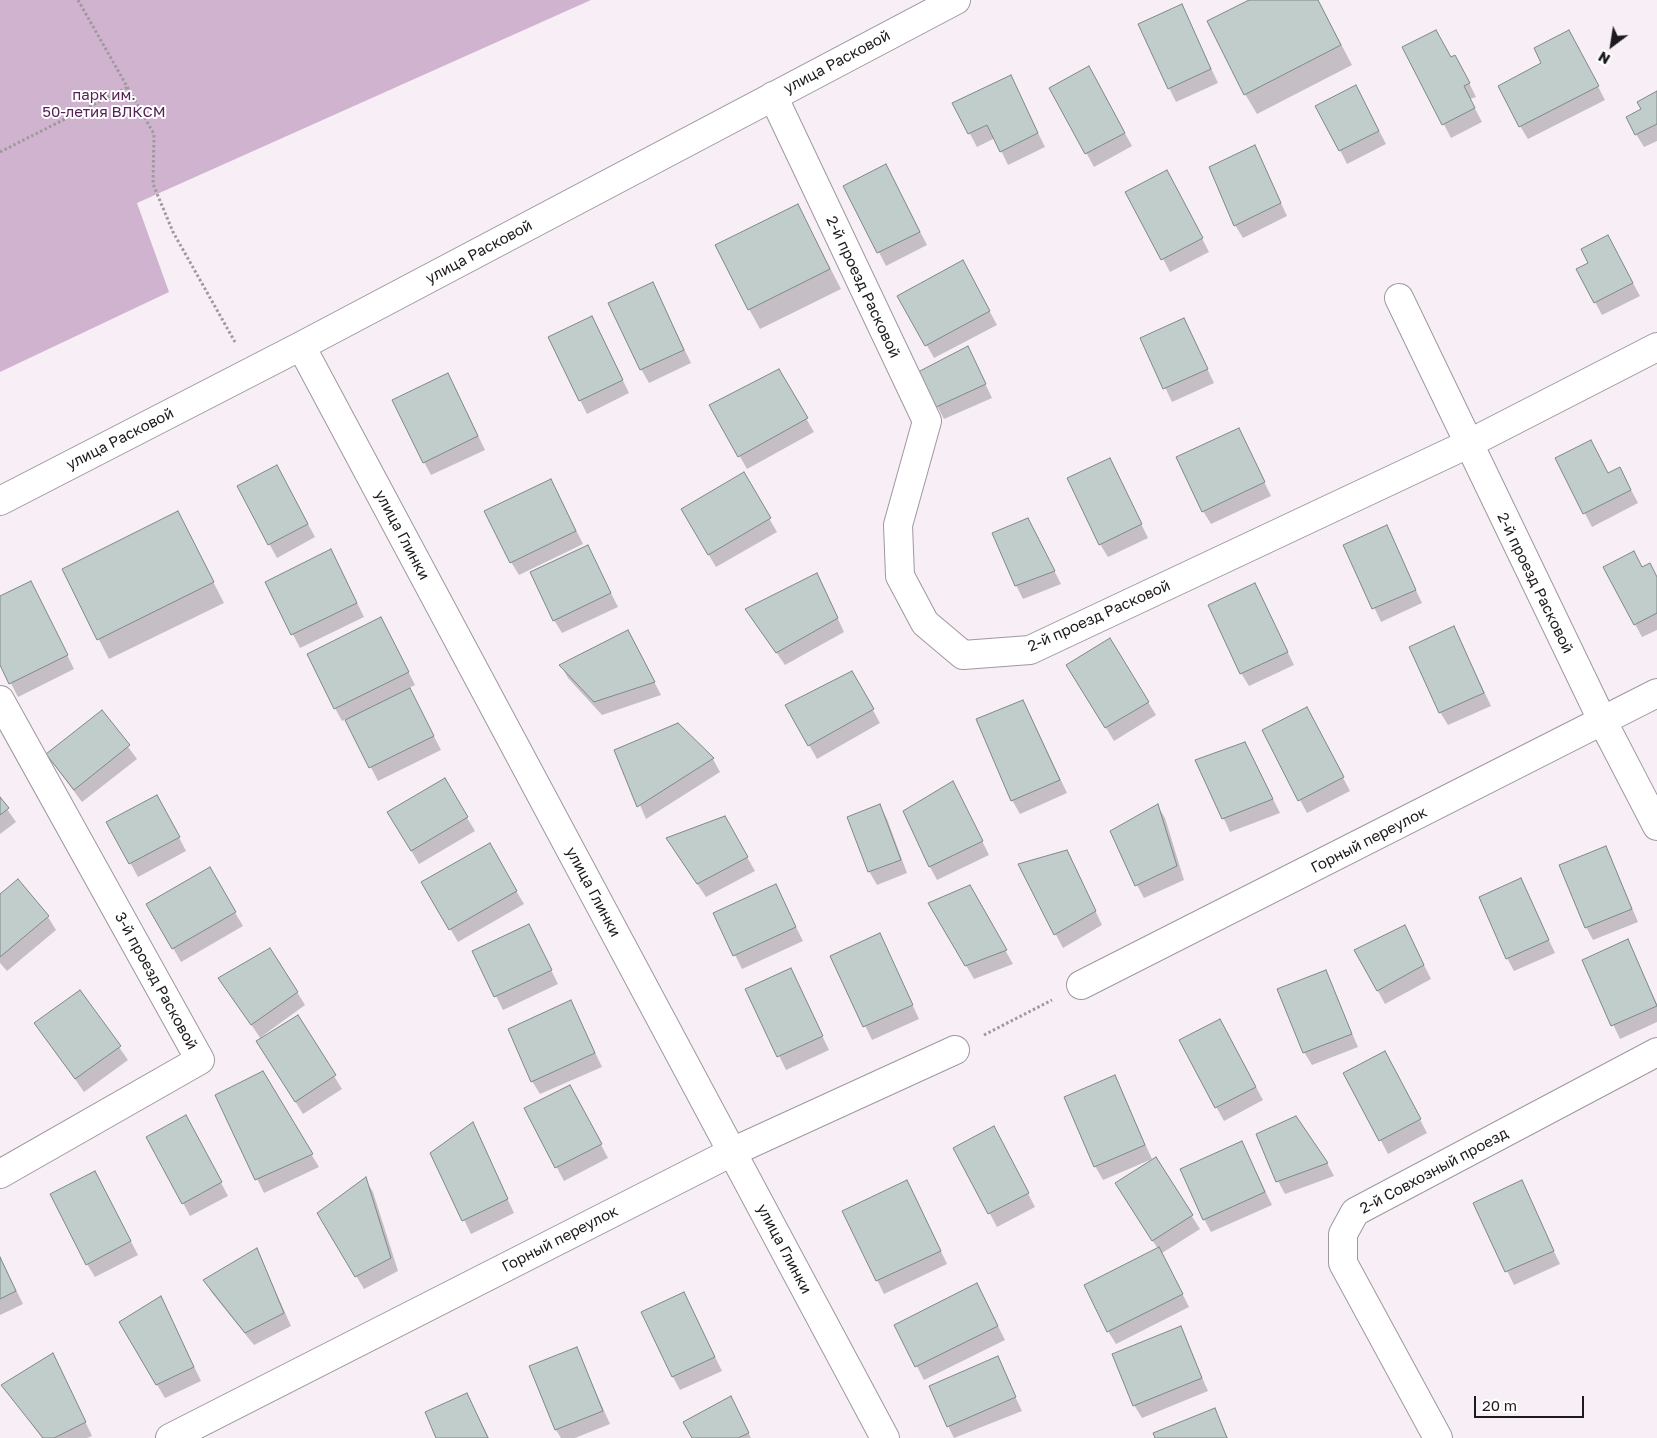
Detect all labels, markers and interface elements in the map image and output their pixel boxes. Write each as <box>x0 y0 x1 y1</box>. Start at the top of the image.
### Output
north arrow <box>1587 20 1637 70</box>
street label: улица Расковой <box>781 26 893 98</box>
text: N <box>1595 48 1613 68</box>
park label: парк им. 50-летия ВЛКСМ <box>42 86 166 121</box>
street label: 2-й проезд Расковой <box>822 213 904 361</box>
street label: улица Расковой <box>423 216 535 288</box>
street label: улица Расковой <box>63 404 177 474</box>
street label: улица Глинки <box>371 487 433 583</box>
street label: 2-й проезд Расковой <box>1493 510 1577 656</box>
street label: 2-й проезд Расковой <box>1025 576 1173 656</box>
street label: Горный переулок <box>1308 803 1430 877</box>
street label: улица Глинки <box>562 844 624 940</box>
street label: 3-й проезд Расковой <box>111 909 201 1053</box>
street label: 2-й Совхозный проезд <box>1357 1124 1511 1218</box>
street label: улица Глинки <box>753 1201 815 1297</box>
street label: Горный переулок <box>499 1202 621 1276</box>
scale bar <box>1477 1386 1587 1418</box>
text: 20 m <box>1482 1396 1517 1414</box>

